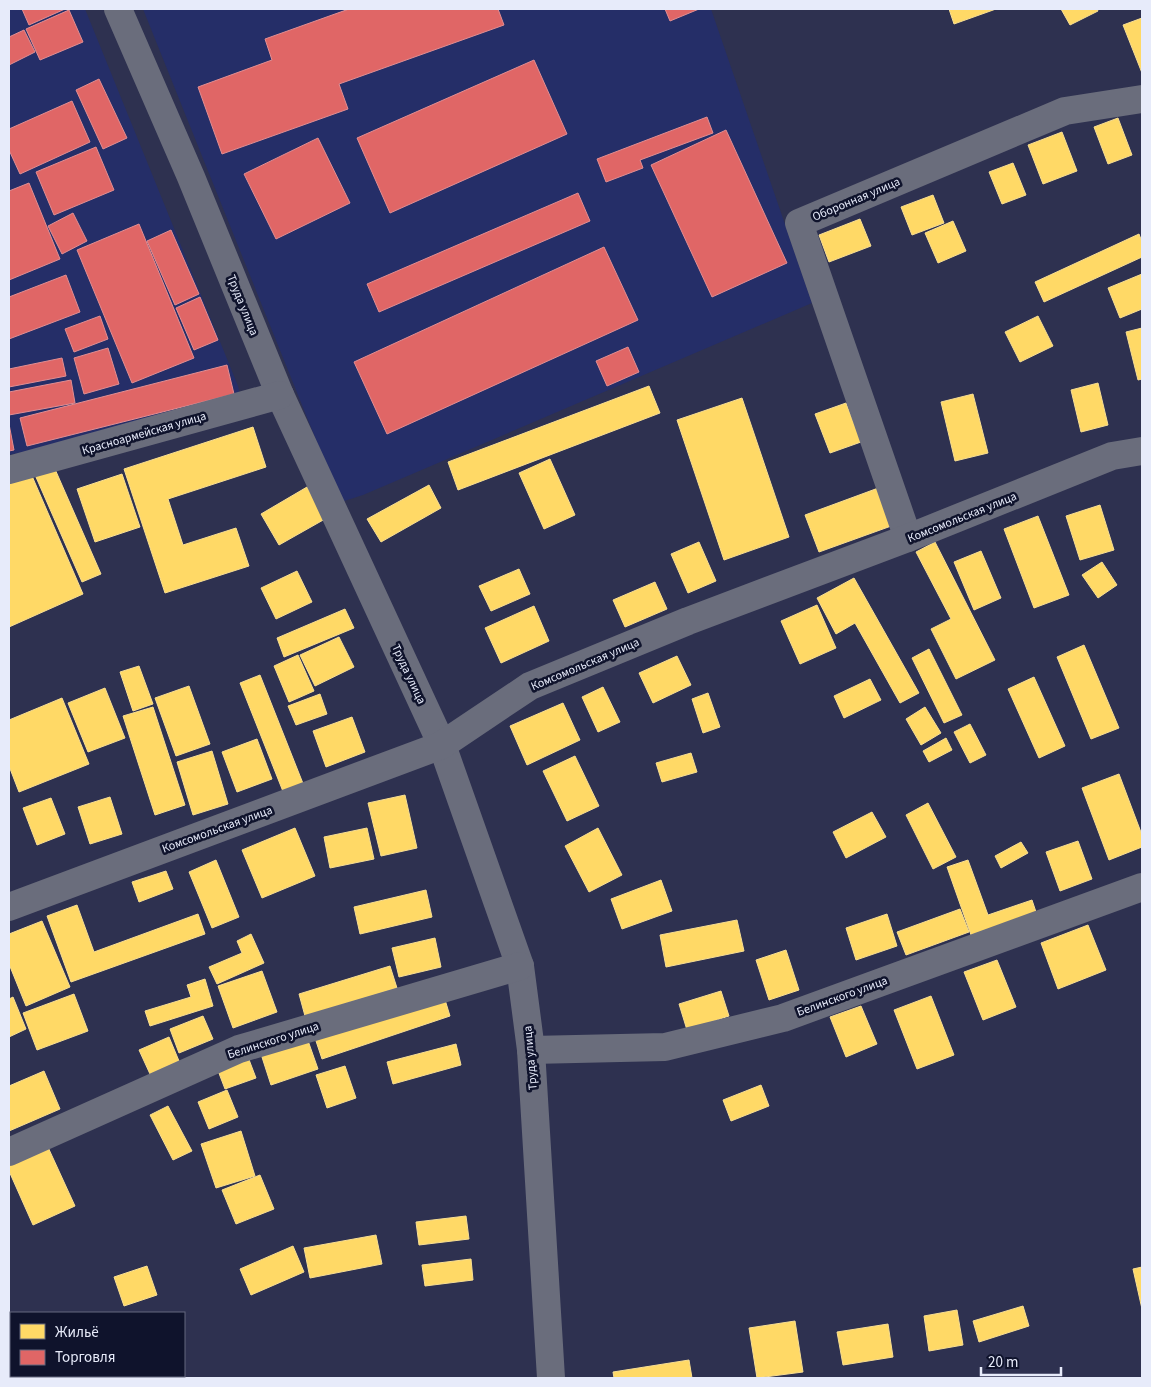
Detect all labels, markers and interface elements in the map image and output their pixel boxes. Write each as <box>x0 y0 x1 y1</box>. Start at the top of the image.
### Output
street label: Оборонная улица <box>810 173 903 226</box>
street label: Труда улица <box>223 272 262 338</box>
street label: Красноармейская улица <box>80 408 208 459</box>
street label: Комсомольская улица <box>905 488 1019 547</box>
street label: Комсомольская улица <box>528 634 642 695</box>
street label: Труда улица <box>387 641 430 707</box>
street label: Комсомольская улица <box>160 802 275 857</box>
street label: Белинского улица <box>794 972 890 1021</box>
street label: Белинского улица <box>225 1018 321 1063</box>
street label: Труда улица <box>519 1025 542 1091</box>
legend <box>10 1312 185 1377</box>
text: Жильё <box>55 1322 99 1343</box>
scale bar <box>981 1344 1061 1376</box>
text: Торговля <box>55 1347 115 1368</box>
text: 20 m <box>988 1352 1018 1373</box>

